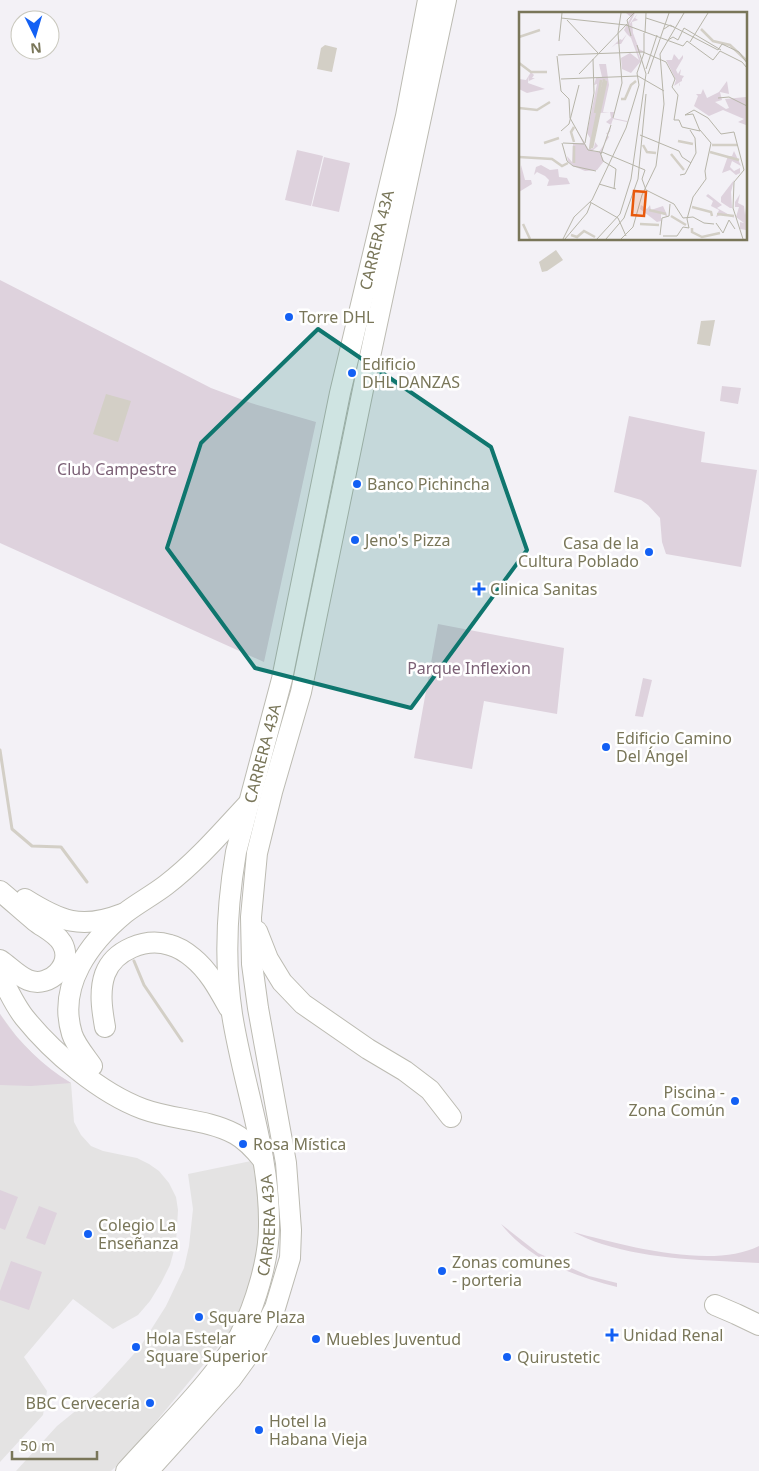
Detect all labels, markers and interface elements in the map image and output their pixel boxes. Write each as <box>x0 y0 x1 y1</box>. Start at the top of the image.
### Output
north arrow <box>10 10 60 60</box>
inset map <box>519 12 746 240</box>
text: N <box>30 38 43 58</box>
street label: CARRERA 43A <box>354 187 399 292</box>
place label: Torre DHL <box>299 306 374 328</box>
marker: Torre DHL <box>283 311 295 323</box>
place label: Edificio DHL DANZAS <box>362 353 460 393</box>
marker: Edificio DHL DANZAS <box>346 367 358 379</box>
park label: Club Campestre <box>57 458 177 480</box>
place label: Banco Pichincha <box>367 473 490 495</box>
marker: Banco Pichincha <box>351 478 363 490</box>
place label: Jeno's Pizza <box>363 529 451 551</box>
place label: Casa de la Cultura Poblado <box>518 532 639 572</box>
marker: Jeno's Pizza <box>349 534 361 546</box>
marker: Casa de la Cultura Poblado <box>643 546 655 558</box>
place label: Clinica Sanitas <box>490 578 597 600</box>
marker: Clinica Sanitas <box>472 582 486 596</box>
park label: Parque Inflexion <box>407 657 531 679</box>
street label: CARRERA 43A <box>239 700 286 805</box>
place label: Edificio Camino Del Ángel <box>616 727 732 767</box>
marker: Edificio Camino Del Ángel <box>600 741 612 753</box>
place label: Piscina - Zona Común <box>629 1081 725 1121</box>
marker: Piscina - Zona Común <box>729 1095 741 1107</box>
place label: Rosa Mística <box>253 1133 346 1155</box>
marker: Rosa Mística <box>237 1138 249 1150</box>
street label: CARRERA 43A <box>251 1172 280 1278</box>
place label: Colegio La Enseñanza <box>98 1214 179 1254</box>
marker: Colegio La Enseñanza <box>82 1228 94 1240</box>
place label: Zonas comunes - porteria <box>452 1251 570 1291</box>
marker: Zonas comunes - porteria <box>436 1265 448 1277</box>
place label: Square Plaza <box>209 1306 305 1328</box>
marker: Square Plaza <box>193 1311 205 1323</box>
place label: Unidad Renal <box>623 1324 724 1346</box>
place label: Hola Estelar Square Superior <box>146 1327 268 1367</box>
place label: Muebles Juventud <box>326 1328 461 1350</box>
marker: Unidad Renal <box>605 1328 619 1342</box>
marker: Muebles Juventud <box>310 1333 322 1345</box>
marker: Hola Estelar Square Superior <box>130 1341 142 1353</box>
place label: Quirustetic <box>517 1346 600 1368</box>
marker: Quirustetic <box>501 1351 513 1363</box>
place label: BBC Cervecería <box>26 1392 140 1414</box>
marker: BBC Cervecería <box>144 1397 156 1409</box>
place label: Hotel la Habana Vieja <box>269 1410 368 1450</box>
marker: Hotel la Habana Vieja <box>253 1424 265 1436</box>
scale bar <box>12 1428 98 1460</box>
text: 50 m <box>20 1435 55 1455</box>

